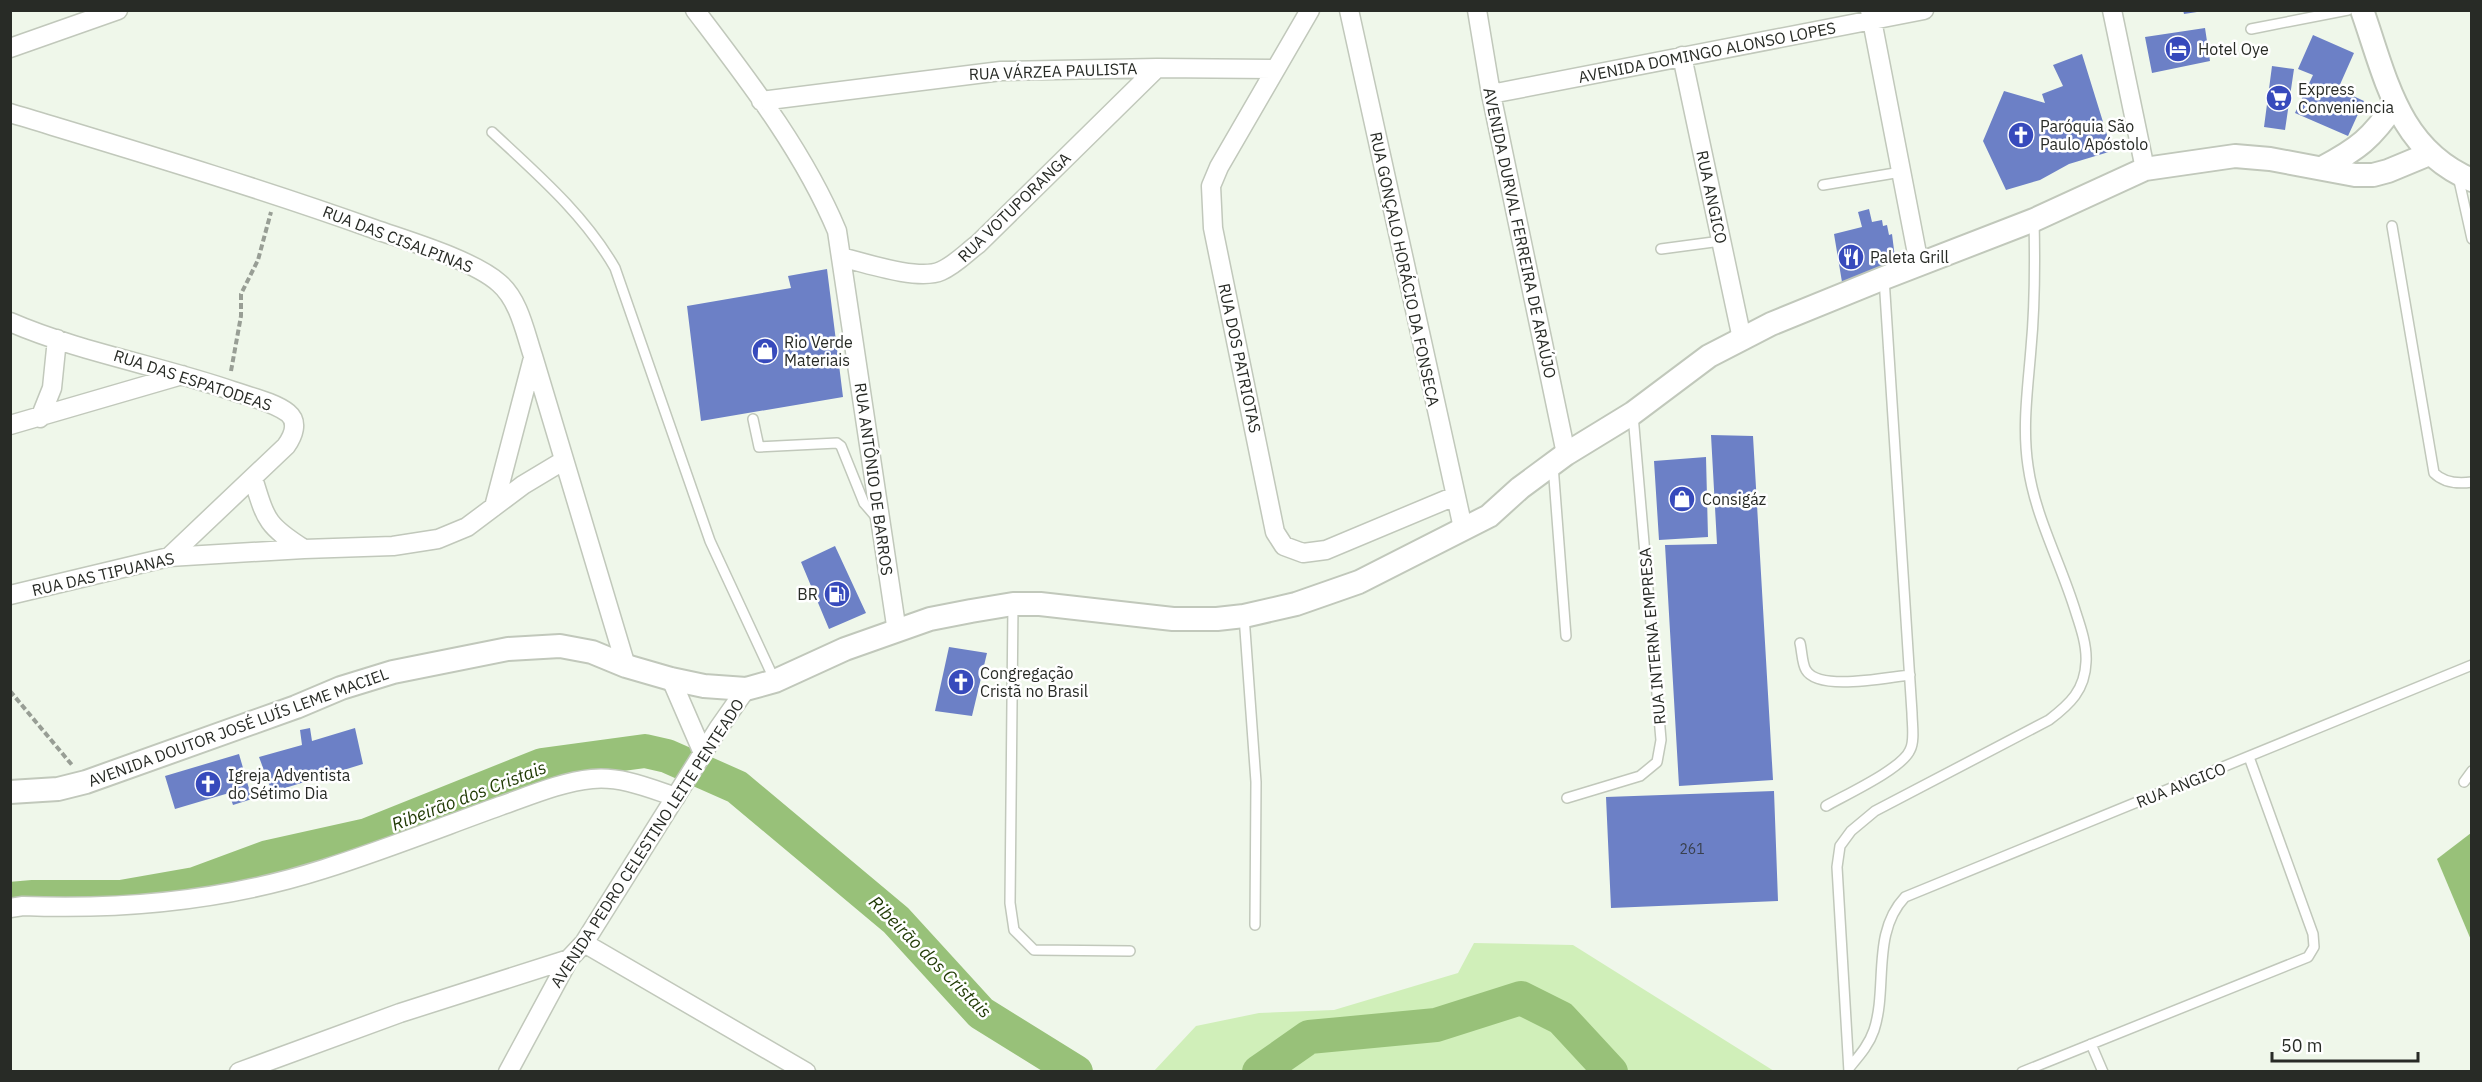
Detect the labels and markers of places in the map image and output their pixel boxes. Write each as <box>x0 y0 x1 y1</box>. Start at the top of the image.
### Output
hotel icon: Hotel Oye <box>2163 34 2193 64</box>
place label: Hotel Oye <box>2198 39 2269 59</box>
place label: Express Conveniencia <box>2298 79 2394 117</box>
supermarket icon: Express Conveniencia <box>2264 83 2294 113</box>
place label: Paróquia São Paulo Apóstolo <box>2040 116 2148 154</box>
church icon: Paróquia São Paulo Apóstolo <box>2006 120 2036 150</box>
restaurant icon: Paleta Grill <box>1836 242 1866 272</box>
place label: Paleta Grill <box>1870 247 1949 267</box>
place label: Rio Verde Materiais <box>784 332 853 370</box>
shop icon: Rio Verde Materiais <box>750 336 780 366</box>
shop icon: Consigáz <box>1667 484 1697 514</box>
place label: Consigáz <box>1702 489 1766 509</box>
fuel station icon: BR <box>822 579 852 609</box>
place label: BR <box>797 584 818 604</box>
place label: Congregação Cristã no Brasil <box>980 663 1088 701</box>
church icon: Congregação Cristã no Brasil <box>946 667 976 697</box>
place label: Igreja Adventista do Sétimo Dia <box>228 765 351 803</box>
church icon: Igreja Adventista do Sétimo Dia <box>193 769 223 799</box>

